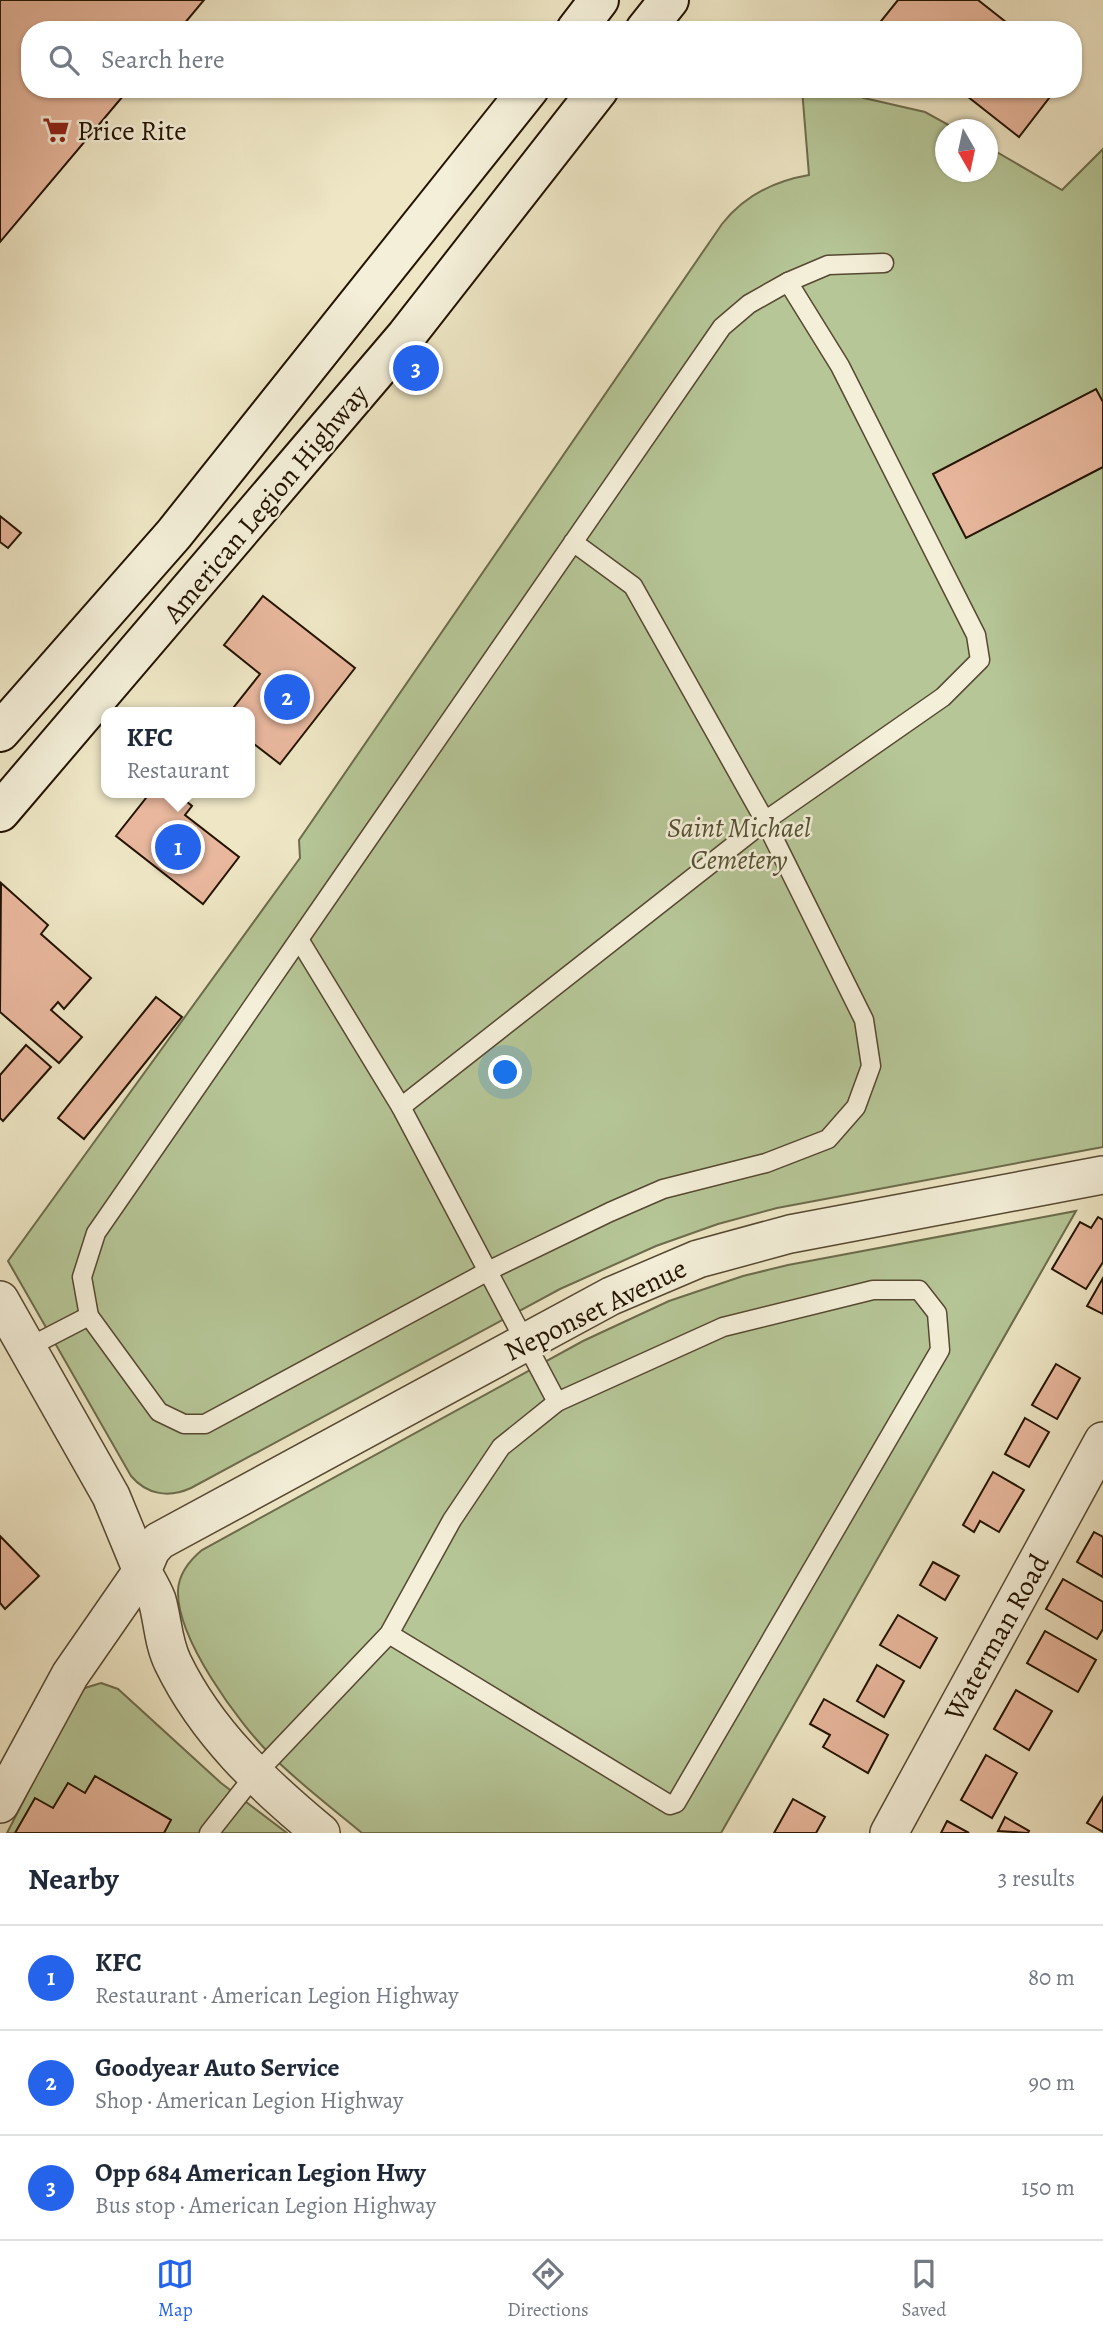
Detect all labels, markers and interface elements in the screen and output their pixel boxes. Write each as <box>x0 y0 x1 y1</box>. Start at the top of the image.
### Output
search box <box>21 21 1082 98</box>
icon: search <box>45 41 83 79</box>
text: Search here <box>101 42 225 77</box>
place label: Price Rite <box>77 112 187 150</box>
supermarket icon: Price Rite <box>41 115 71 145</box>
north arrow <box>935 119 998 182</box>
pin: 3 <box>393 342 439 394</box>
street label: American Legion Highway <box>154 376 377 632</box>
pin: 2 <box>264 671 310 723</box>
popup <box>101 707 255 798</box>
text: KFC <box>126 720 173 755</box>
text: Restaurant <box>126 755 230 786</box>
park label: Saint Michael Cemetery <box>667 809 811 879</box>
pin: 1 <box>155 821 201 873</box>
your location <box>488 1055 522 1089</box>
street label: Neponset Avenue <box>498 1249 693 1370</box>
street label: Waterman Road <box>935 1547 1059 1728</box>
text: Nearby <box>28 1859 119 1899</box>
text: 3 results <box>998 1863 1075 1894</box>
text: KFC <box>95 1945 142 1980</box>
text: 1 <box>47 1962 55 1993</box>
text: 80 m <box>1028 1962 1075 1993</box>
text: Restaurant · American Legion Highway <box>95 1980 459 2011</box>
text: Goodyear Auto Service <box>95 2050 340 2085</box>
text: 2 <box>45 2067 57 2098</box>
text: 90 m <box>1029 2067 1075 2098</box>
text: Shop · American Legion Highway <box>95 2085 403 2116</box>
text: Opp 684 American Legion Hwy <box>95 2155 426 2190</box>
text: 3 <box>46 2172 56 2203</box>
text: 150 m <box>1021 2172 1075 2203</box>
text: Bus stop · American Legion Highway <box>95 2190 436 2221</box>
tab: Map <box>156 2255 194 2323</box>
tab: Directions <box>507 2255 589 2323</box>
tab: Saved <box>902 2255 947 2323</box>

